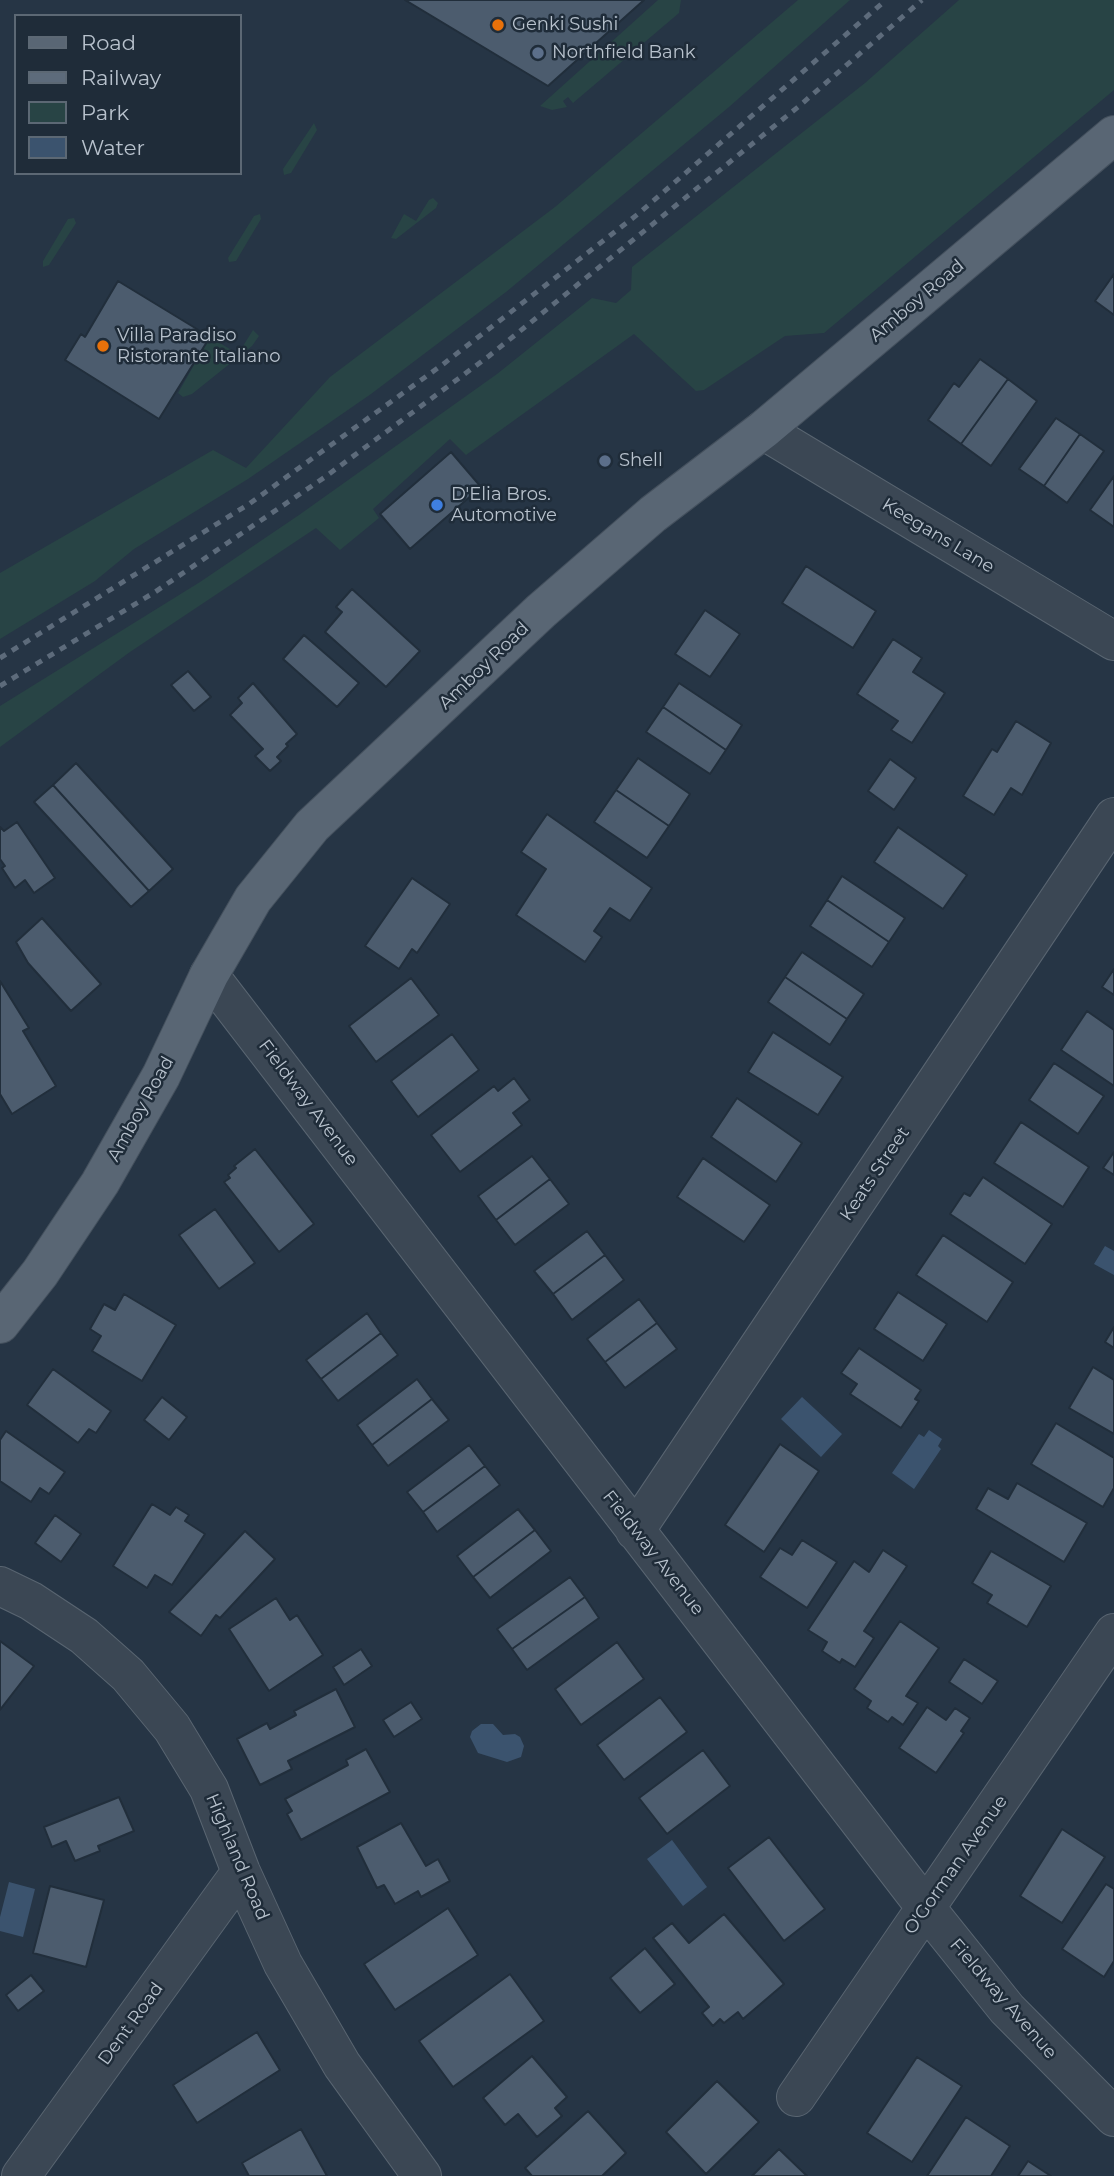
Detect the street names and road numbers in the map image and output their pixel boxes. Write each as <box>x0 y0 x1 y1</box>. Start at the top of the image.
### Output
street label: Amboy Road <box>865 255 969 347</box>
street label: Keegans Lane <box>878 494 998 578</box>
street label: Amboy Road <box>435 618 533 714</box>
street label: Fieldway Avenue <box>254 1036 362 1170</box>
street label: Amboy Road <box>103 1053 179 1165</box>
street label: Keats Street <box>836 1123 914 1225</box>
street label: Fieldway Avenue <box>598 1486 708 1620</box>
street label: Highland Road <box>201 1790 273 1924</box>
street label: O'Gorman Avenue <box>900 1791 1012 1939</box>
street label: Fieldway Avenue <box>945 1934 1061 2064</box>
street label: Dent Road <box>94 1978 168 2070</box>

